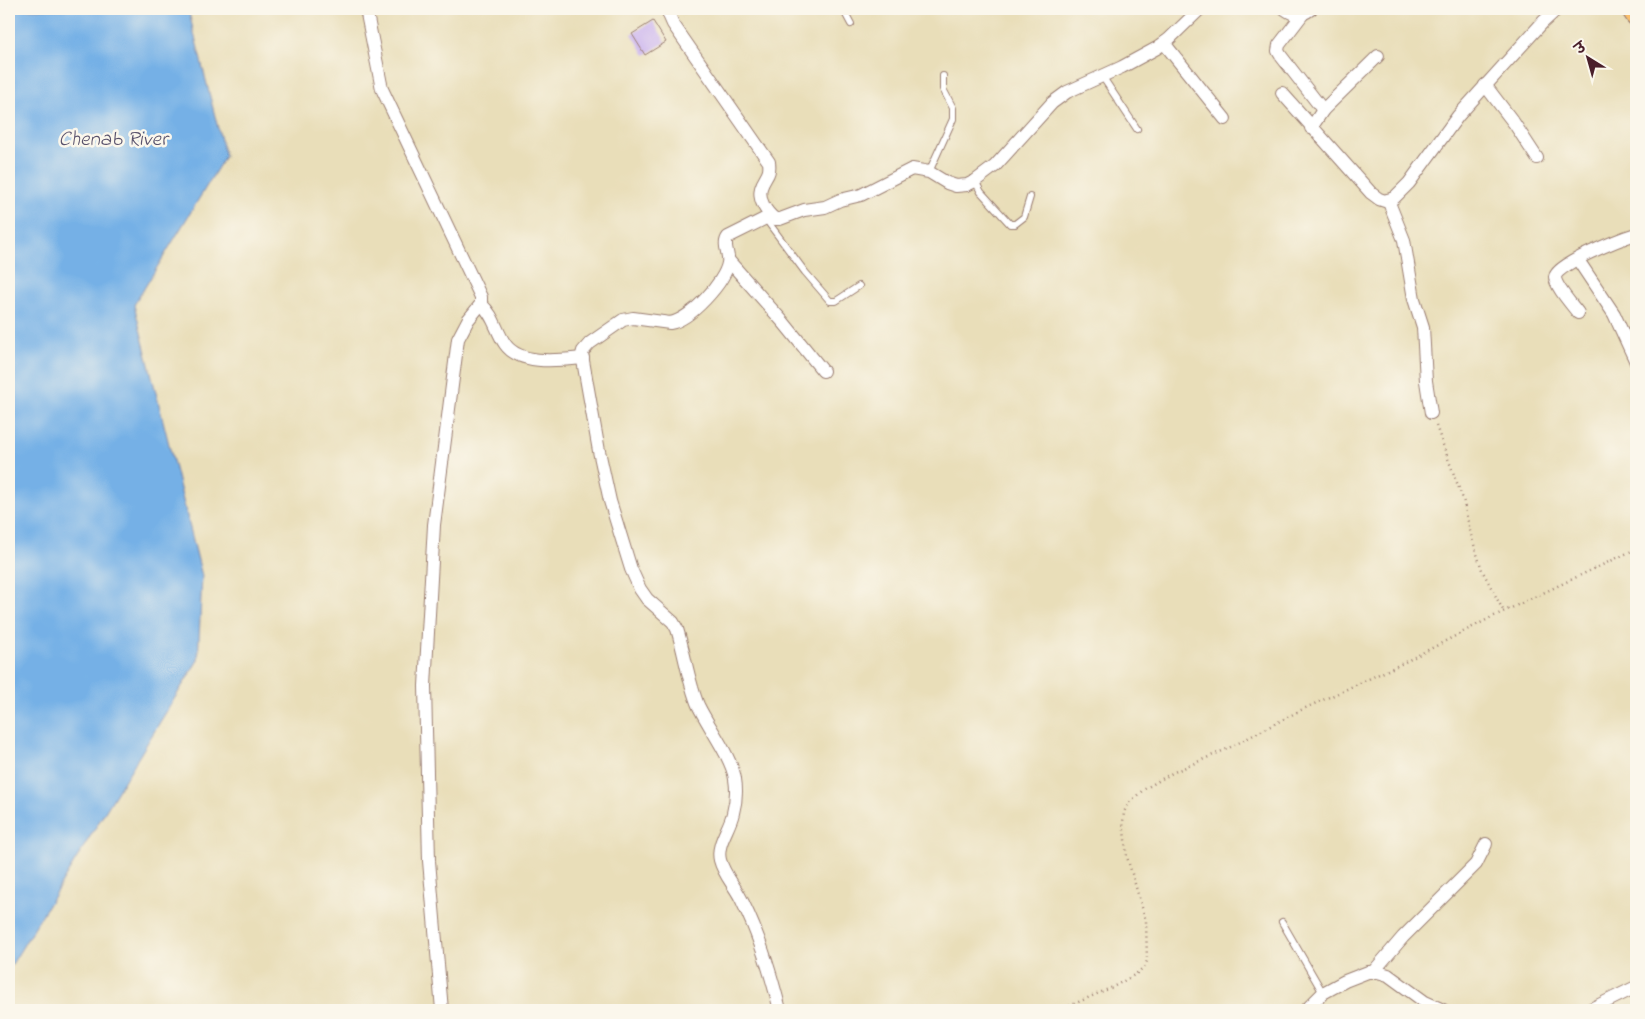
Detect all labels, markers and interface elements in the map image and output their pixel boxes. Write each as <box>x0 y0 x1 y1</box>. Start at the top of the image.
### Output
north arrow <box>1562 32 1612 82</box>
text: उ <box>1569 37 1592 61</box>
water label: Chenab River <box>59 125 170 155</box>

